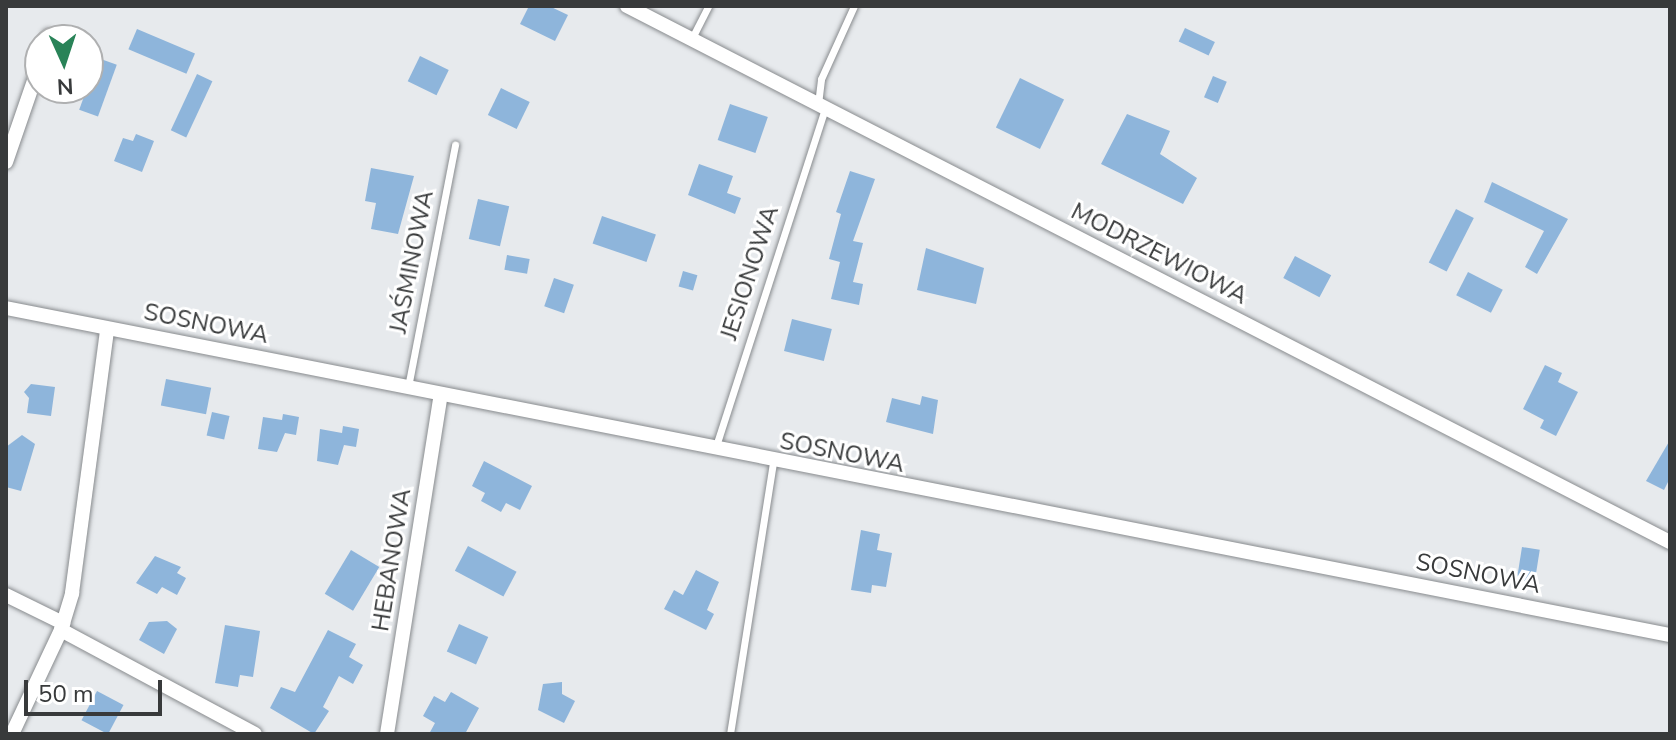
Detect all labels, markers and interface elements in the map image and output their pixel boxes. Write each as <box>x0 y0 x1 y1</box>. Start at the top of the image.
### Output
north arrow <box>24 24 104 104</box>
text: N <box>56 71 74 101</box>
street label: JAŚMINOWA <box>384 188 440 336</box>
street label: MODRZEWIOWA <box>1066 197 1252 311</box>
street label: JESIONOWA <box>715 202 785 344</box>
street label: SOSNOWA <box>141 298 271 350</box>
street label: SOSNOWA <box>777 427 907 479</box>
street label: HEBANOWA <box>367 487 417 633</box>
street label: SOSNOWA <box>1413 548 1543 600</box>
scale bar <box>28 664 166 714</box>
text: 50 m <box>38 678 94 710</box>

